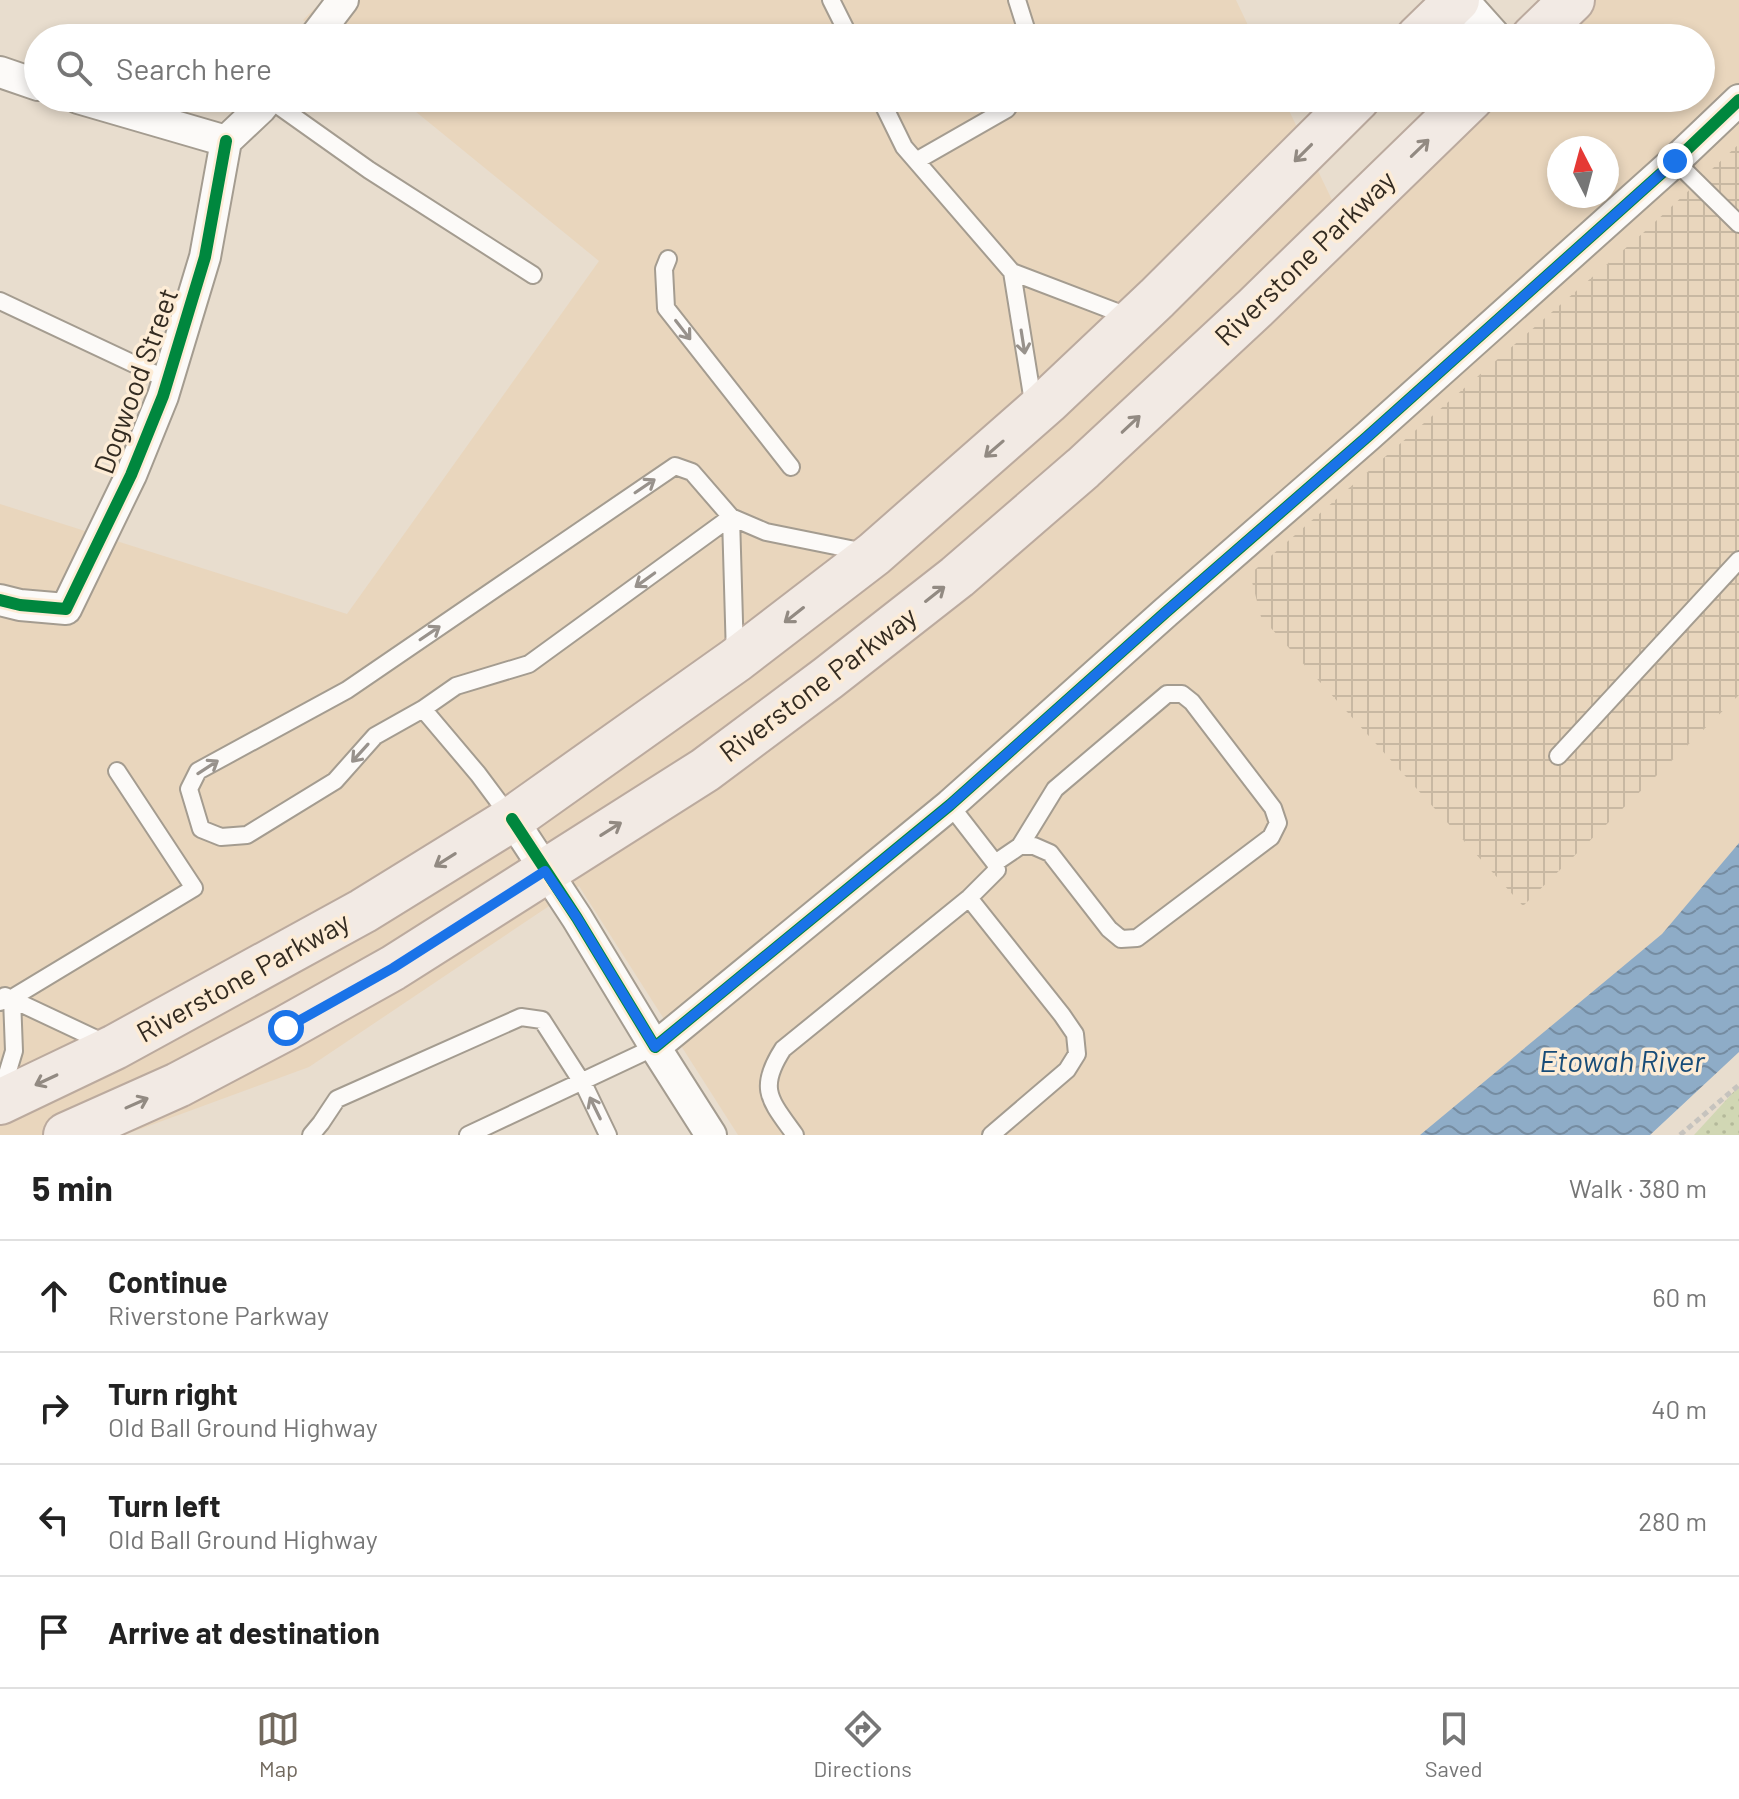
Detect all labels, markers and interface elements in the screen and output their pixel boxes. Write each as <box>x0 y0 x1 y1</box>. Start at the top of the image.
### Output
search box <box>24 24 1715 112</box>
icon: search <box>52 46 96 90</box>
text: Search here <box>116 50 272 86</box>
north arrow <box>1547 136 1619 208</box>
one-way arrow <box>1410 138 1430 157</box>
one-way arrow <box>1294 143 1313 162</box>
route end <box>1657 143 1693 179</box>
street label: Riverstone Parkway <box>1207 162 1402 352</box>
street label: Dogwood Street <box>86 283 184 478</box>
one-way arrow <box>674 319 692 340</box>
one-way arrow <box>1017 329 1032 354</box>
one-way arrow <box>1121 414 1141 433</box>
one-way arrow <box>984 440 1004 458</box>
one-way arrow <box>633 478 655 494</box>
one-way arrow <box>635 571 656 588</box>
one-way arrow <box>924 586 945 603</box>
street label: Riverstone Parkway <box>712 598 923 768</box>
one-way arrow <box>784 607 805 624</box>
one-way arrow <box>419 625 441 641</box>
one-way arrow <box>350 743 369 763</box>
one-way arrow <box>196 759 219 775</box>
one-way arrow <box>600 821 622 838</box>
one-way arrow <box>435 852 457 869</box>
street label: Riverstone Parkway <box>130 904 355 1049</box>
route start <box>268 1010 304 1046</box>
water label: Etowah River <box>1539 1042 1706 1078</box>
one-way arrow <box>35 1073 59 1088</box>
one-way arrow <box>125 1095 149 1110</box>
one-way arrow <box>587 1096 602 1120</box>
text: 5 min <box>32 1167 113 1208</box>
text: Walk · 380 m <box>1569 1172 1707 1203</box>
text: Continue <box>108 1263 228 1299</box>
icon: ahead <box>32 1274 76 1318</box>
text: 60 m <box>1652 1281 1707 1312</box>
text: Riverstone Parkway <box>108 1299 329 1330</box>
text: Turn right <box>108 1375 238 1411</box>
icon: right <box>32 1386 76 1430</box>
text: 40 m <box>1651 1393 1707 1424</box>
text: Old Ball Ground Highway <box>108 1411 378 1442</box>
text: Turn left <box>108 1487 221 1523</box>
icon: left <box>32 1498 76 1542</box>
text: 280 m <box>1638 1505 1707 1536</box>
text: Old Ball Ground Highway <box>108 1523 378 1554</box>
icon: arrive <box>32 1610 76 1654</box>
text: Arrive at destination <box>108 1614 380 1650</box>
tab: Map <box>256 1707 300 1781</box>
tab: Directions <box>813 1707 912 1781</box>
tab: Saved <box>1425 1707 1482 1781</box>

